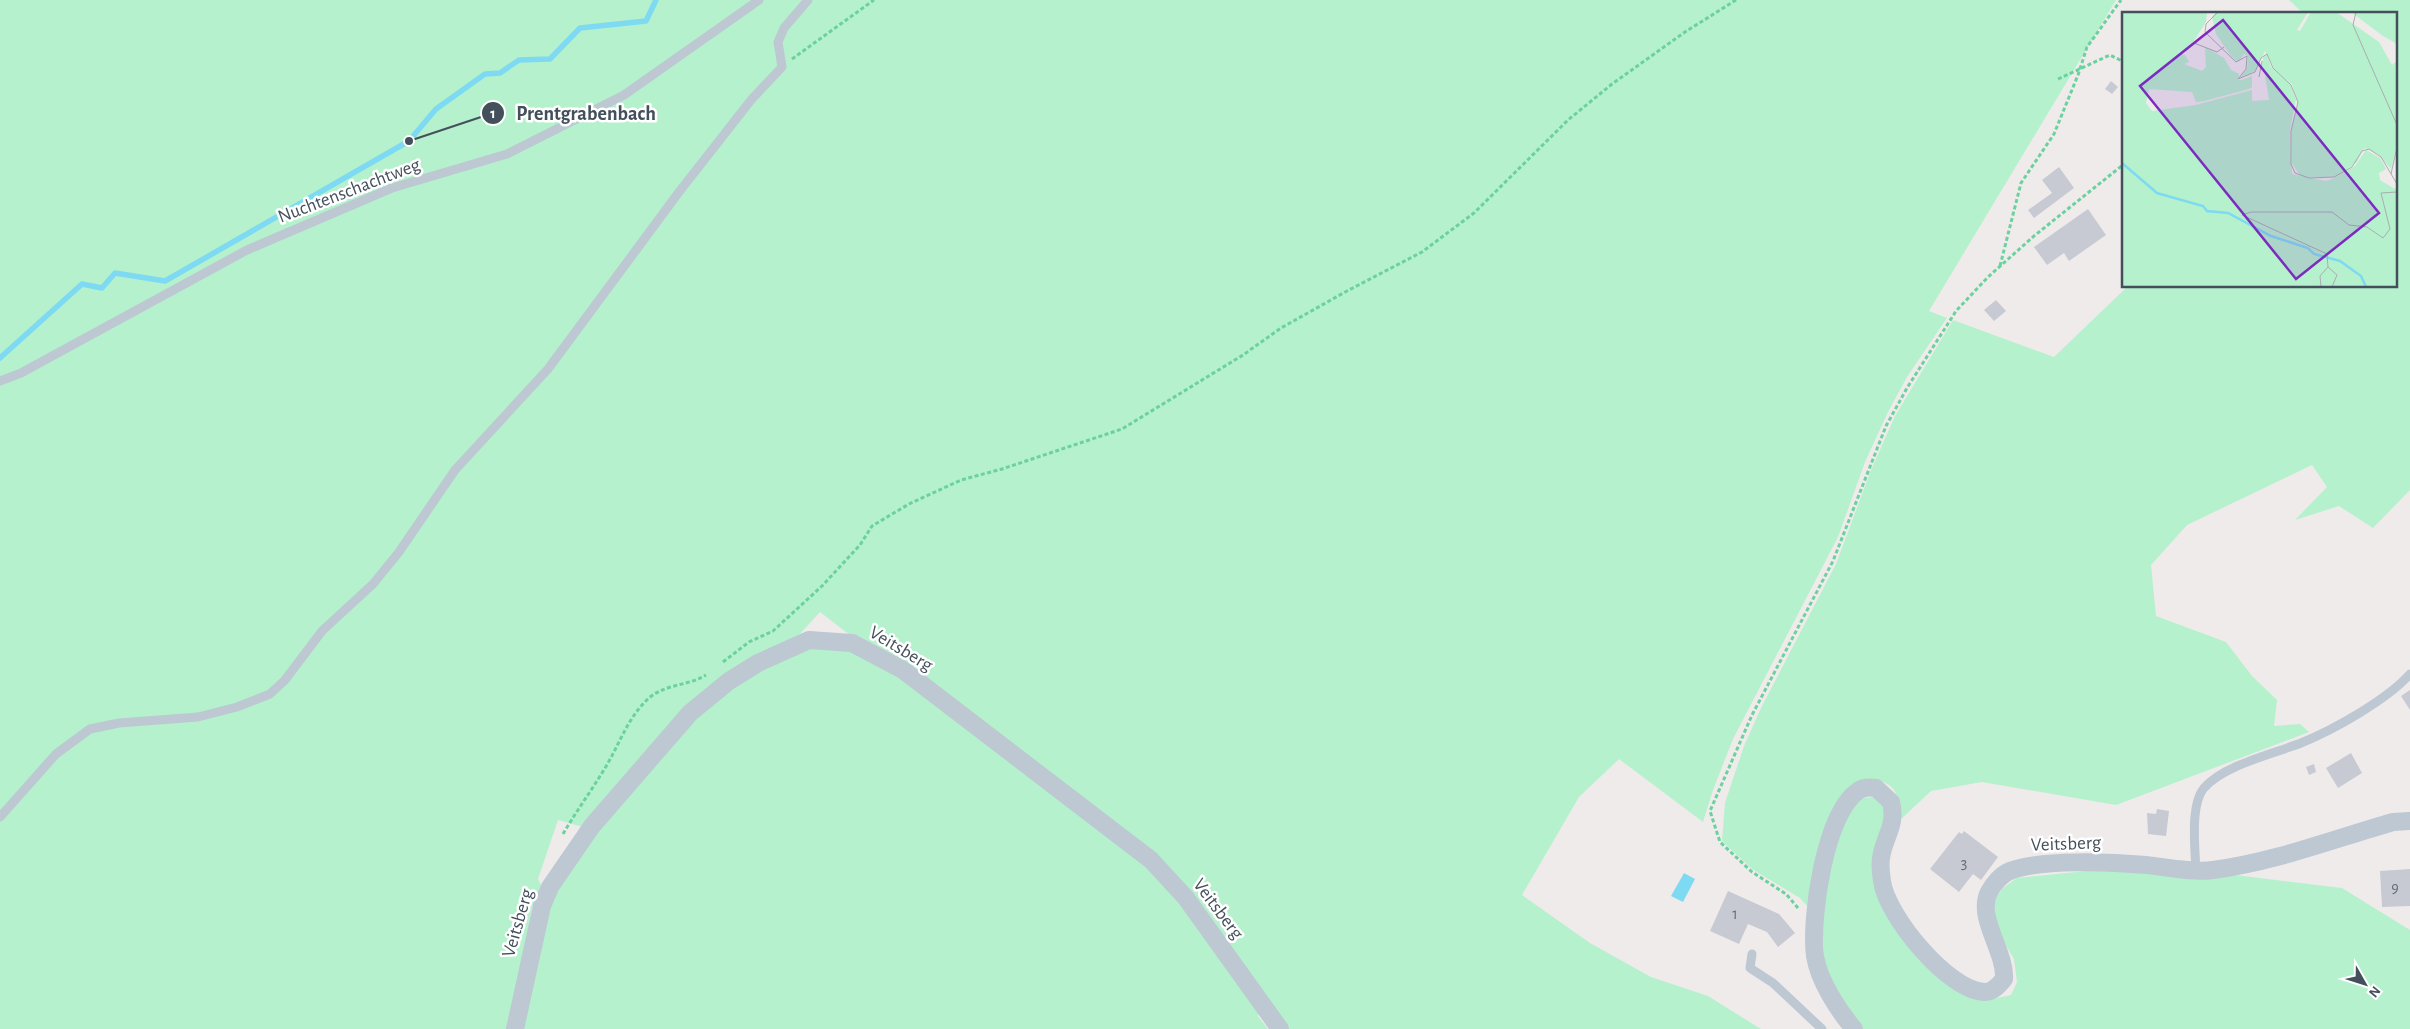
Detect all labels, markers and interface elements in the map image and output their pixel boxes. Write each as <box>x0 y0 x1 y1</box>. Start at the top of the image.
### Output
inset map <box>2122 12 2398 288</box>
callout: Prentgrabenbach <box>481 95 665 130</box>
text: Prentgrabenbach <box>516 104 656 124</box>
text: 1 <box>490 106 496 121</box>
street label: Nuchtenschachtweg <box>275 155 423 227</box>
street label: Veitsberg <box>866 623 937 676</box>
street label: Veitsberg <box>2031 833 2102 855</box>
house number: 3 <box>1961 855 1967 871</box>
street label: Veitsberg <box>1189 875 1247 943</box>
house number: 9 <box>2391 880 2399 896</box>
street label: Veitsberg <box>499 886 537 959</box>
house number: 1 <box>1732 906 1738 922</box>
north arrow <box>2340 959 2390 1009</box>
text: N <box>2366 983 2383 1000</box>

